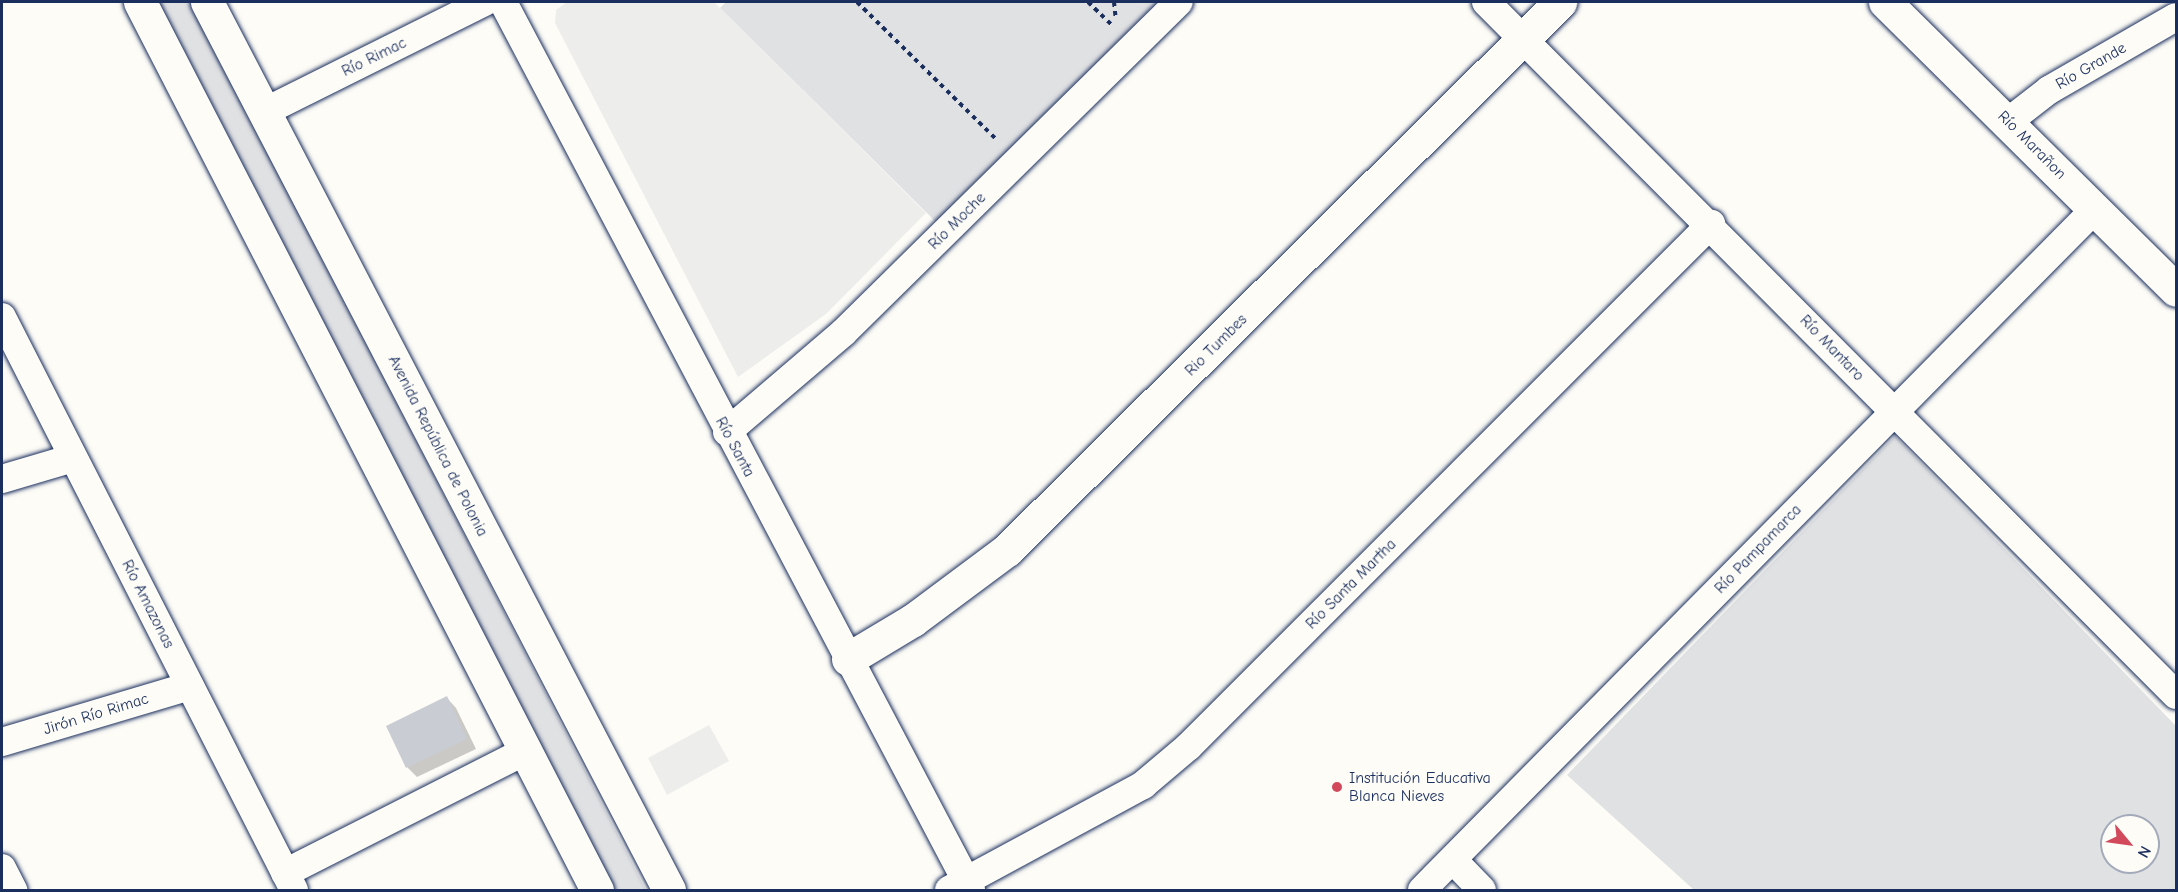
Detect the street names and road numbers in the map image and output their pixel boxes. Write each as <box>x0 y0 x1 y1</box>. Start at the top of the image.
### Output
street label: Río Rimac <box>339 33 409 81</box>
street label: Río Grande <box>2052 38 2130 94</box>
street label: Río Marañon <box>1994 107 2070 183</box>
street label: Río Moche <box>924 188 990 254</box>
street label: Rio Tumbes <box>1181 310 1251 380</box>
street label: Río Mantaro <box>1796 311 1868 385</box>
street label: Avenida República de Polonia <box>384 352 492 540</box>
street label: Río Santa <box>711 414 759 480</box>
street label: Río Pampamarca <box>1711 500 1805 598</box>
street label: Río Santa Martha <box>1302 535 1400 633</box>
street label: Río Amazonas <box>118 557 178 651</box>
street label: Jirón Río Rimac <box>41 689 151 739</box>

